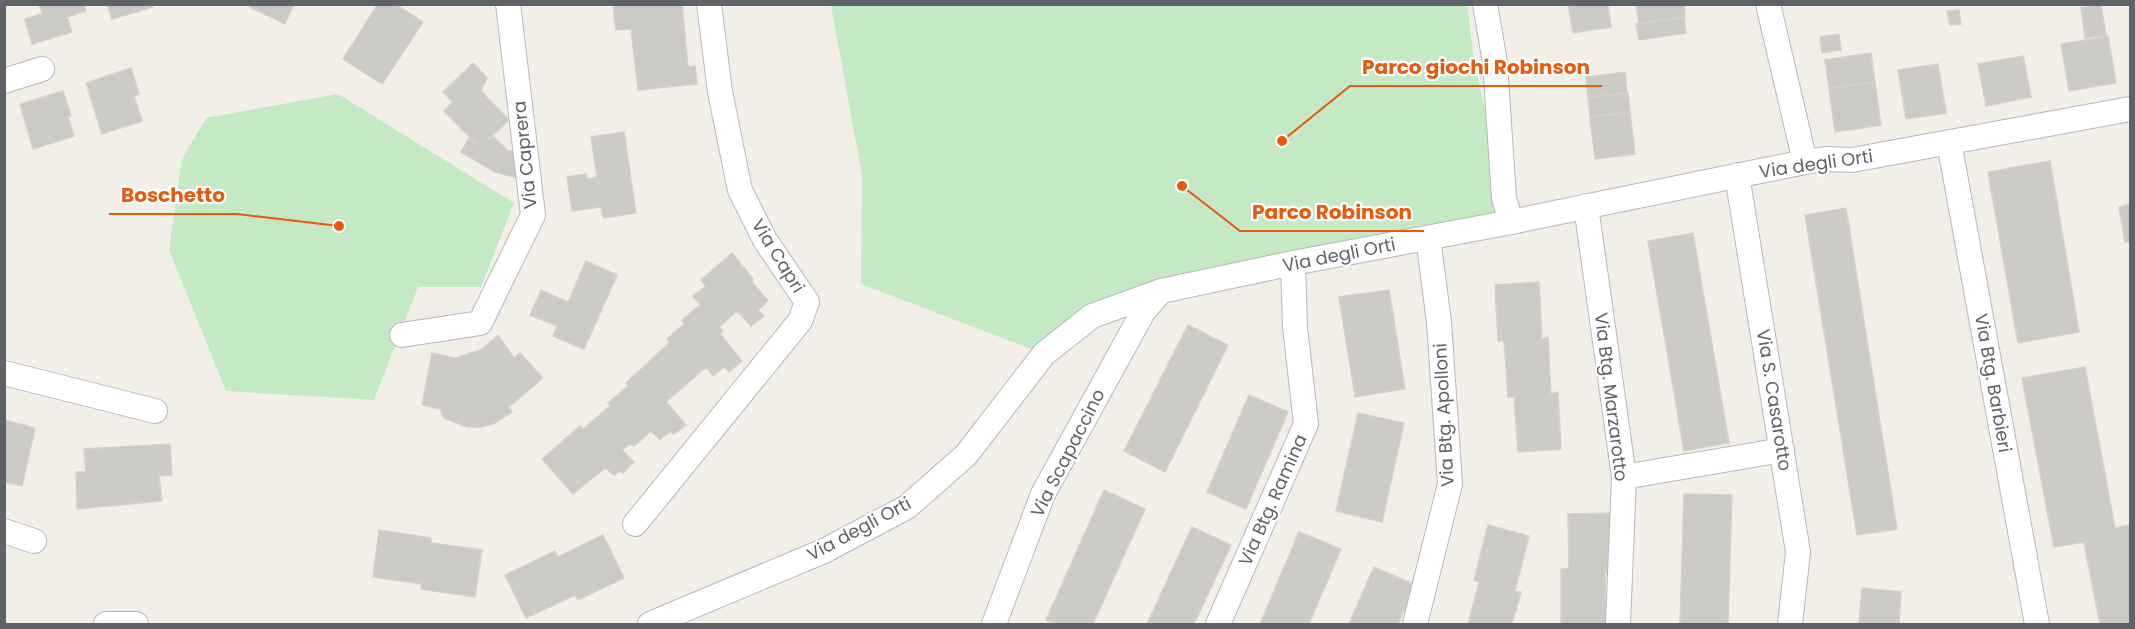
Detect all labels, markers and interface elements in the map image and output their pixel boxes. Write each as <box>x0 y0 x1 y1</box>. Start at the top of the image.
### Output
callout: Parco giochi Robinson <box>1350 48 1602 86</box>
text: Parco giochi Robinson <box>1362 53 1590 81</box>
street label: Via Caprera <box>506 100 543 210</box>
street label: Via degli Orti <box>1757 143 1874 184</box>
callout: Boschetto <box>109 176 237 214</box>
text: Boschetto <box>121 181 225 209</box>
callout: Parco Robinson <box>1240 193 1424 231</box>
text: Parco Robinson <box>1252 198 1412 226</box>
street label: Via Capri <box>746 214 811 298</box>
street label: Via degli Orti <box>1280 231 1398 278</box>
street label: Via Btg. Marzarotto <box>1589 311 1634 483</box>
street label: Via Btg. Barbieri <box>1969 311 2018 454</box>
street label: Via S. Casarotto <box>1751 327 1798 473</box>
street label: Via Btg. Apolloni <box>1427 342 1460 488</box>
street label: Via Scapaccino <box>1024 384 1111 521</box>
street label: Via Btg. Ramina <box>1232 430 1313 570</box>
street label: Via degli Orti <box>802 491 915 566</box>

